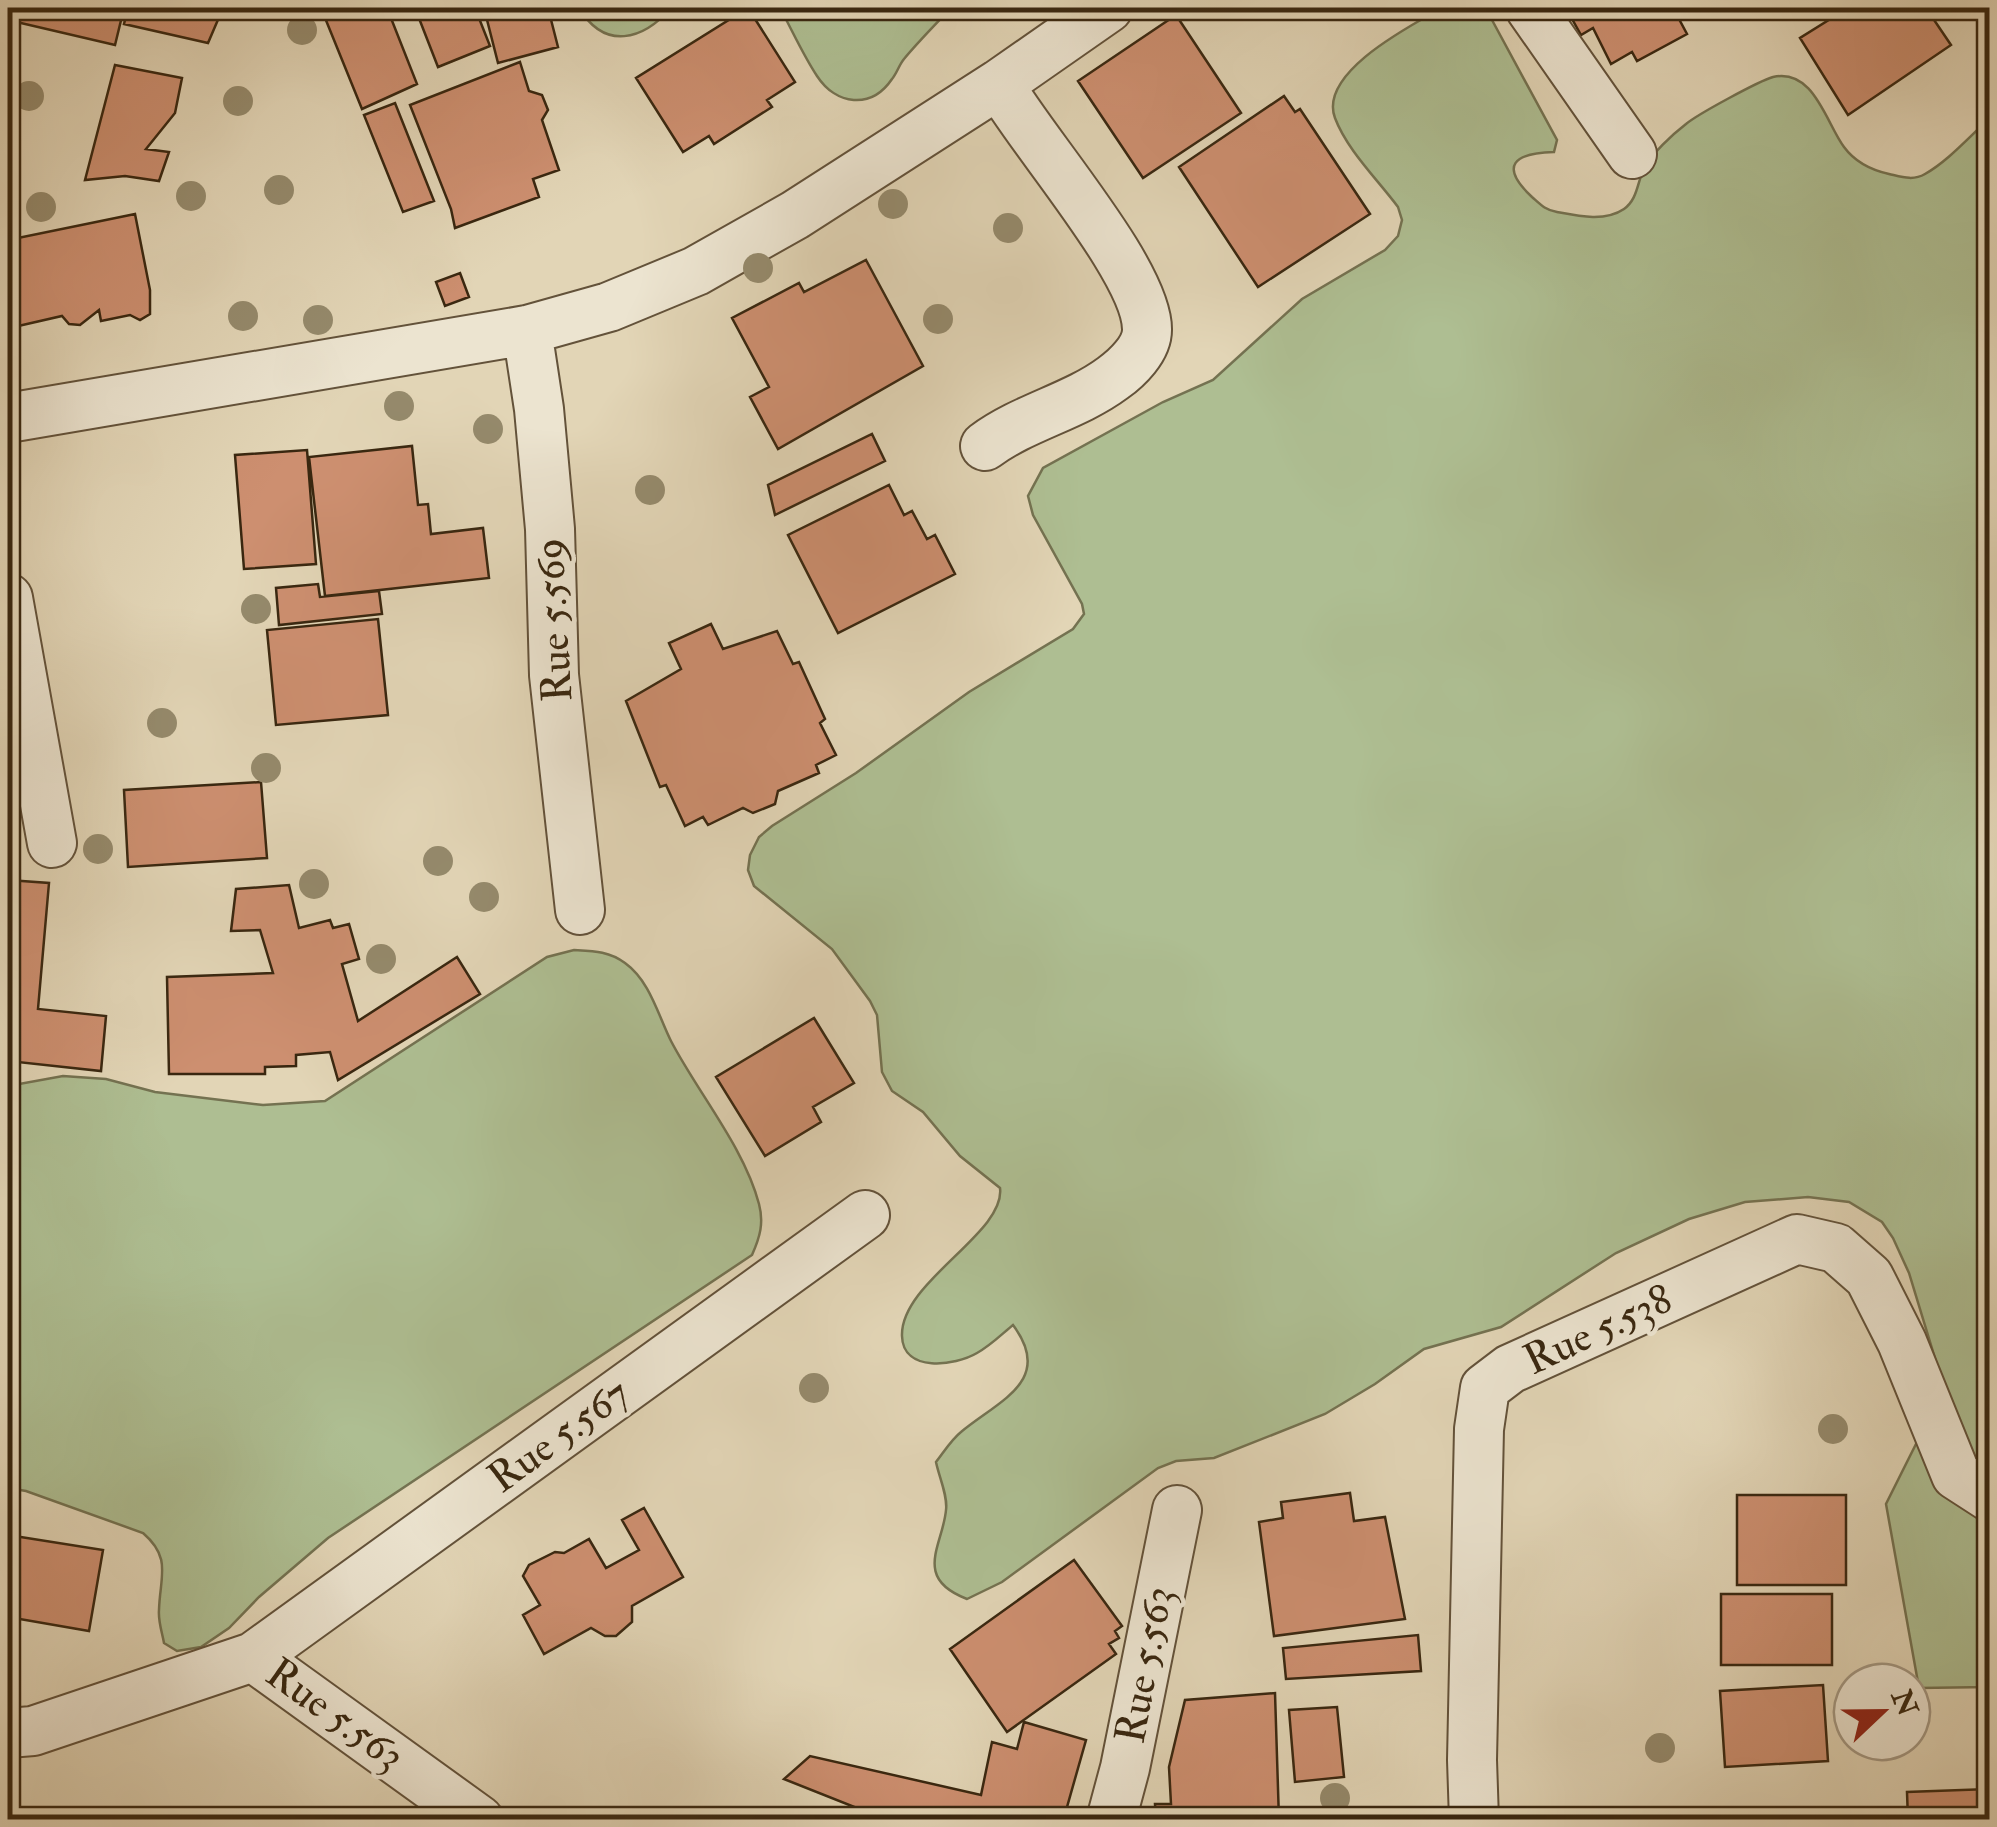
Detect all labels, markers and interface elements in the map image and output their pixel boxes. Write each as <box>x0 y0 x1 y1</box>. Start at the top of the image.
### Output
street label: Rue 5.569 <box>524 537 584 703</box>
street label: Rue 5.538 <box>1516 1273 1680 1387</box>
street label: Rue 5.567 <box>478 1367 640 1505</box>
street label: Rue 5.563 <box>1104 1582 1186 1748</box>
street label: Rue 5.563 <box>256 1647 414 1783</box>
north arrow <box>1832 1662 1932 1762</box>
text: N <box>1882 1684 1925 1722</box>

